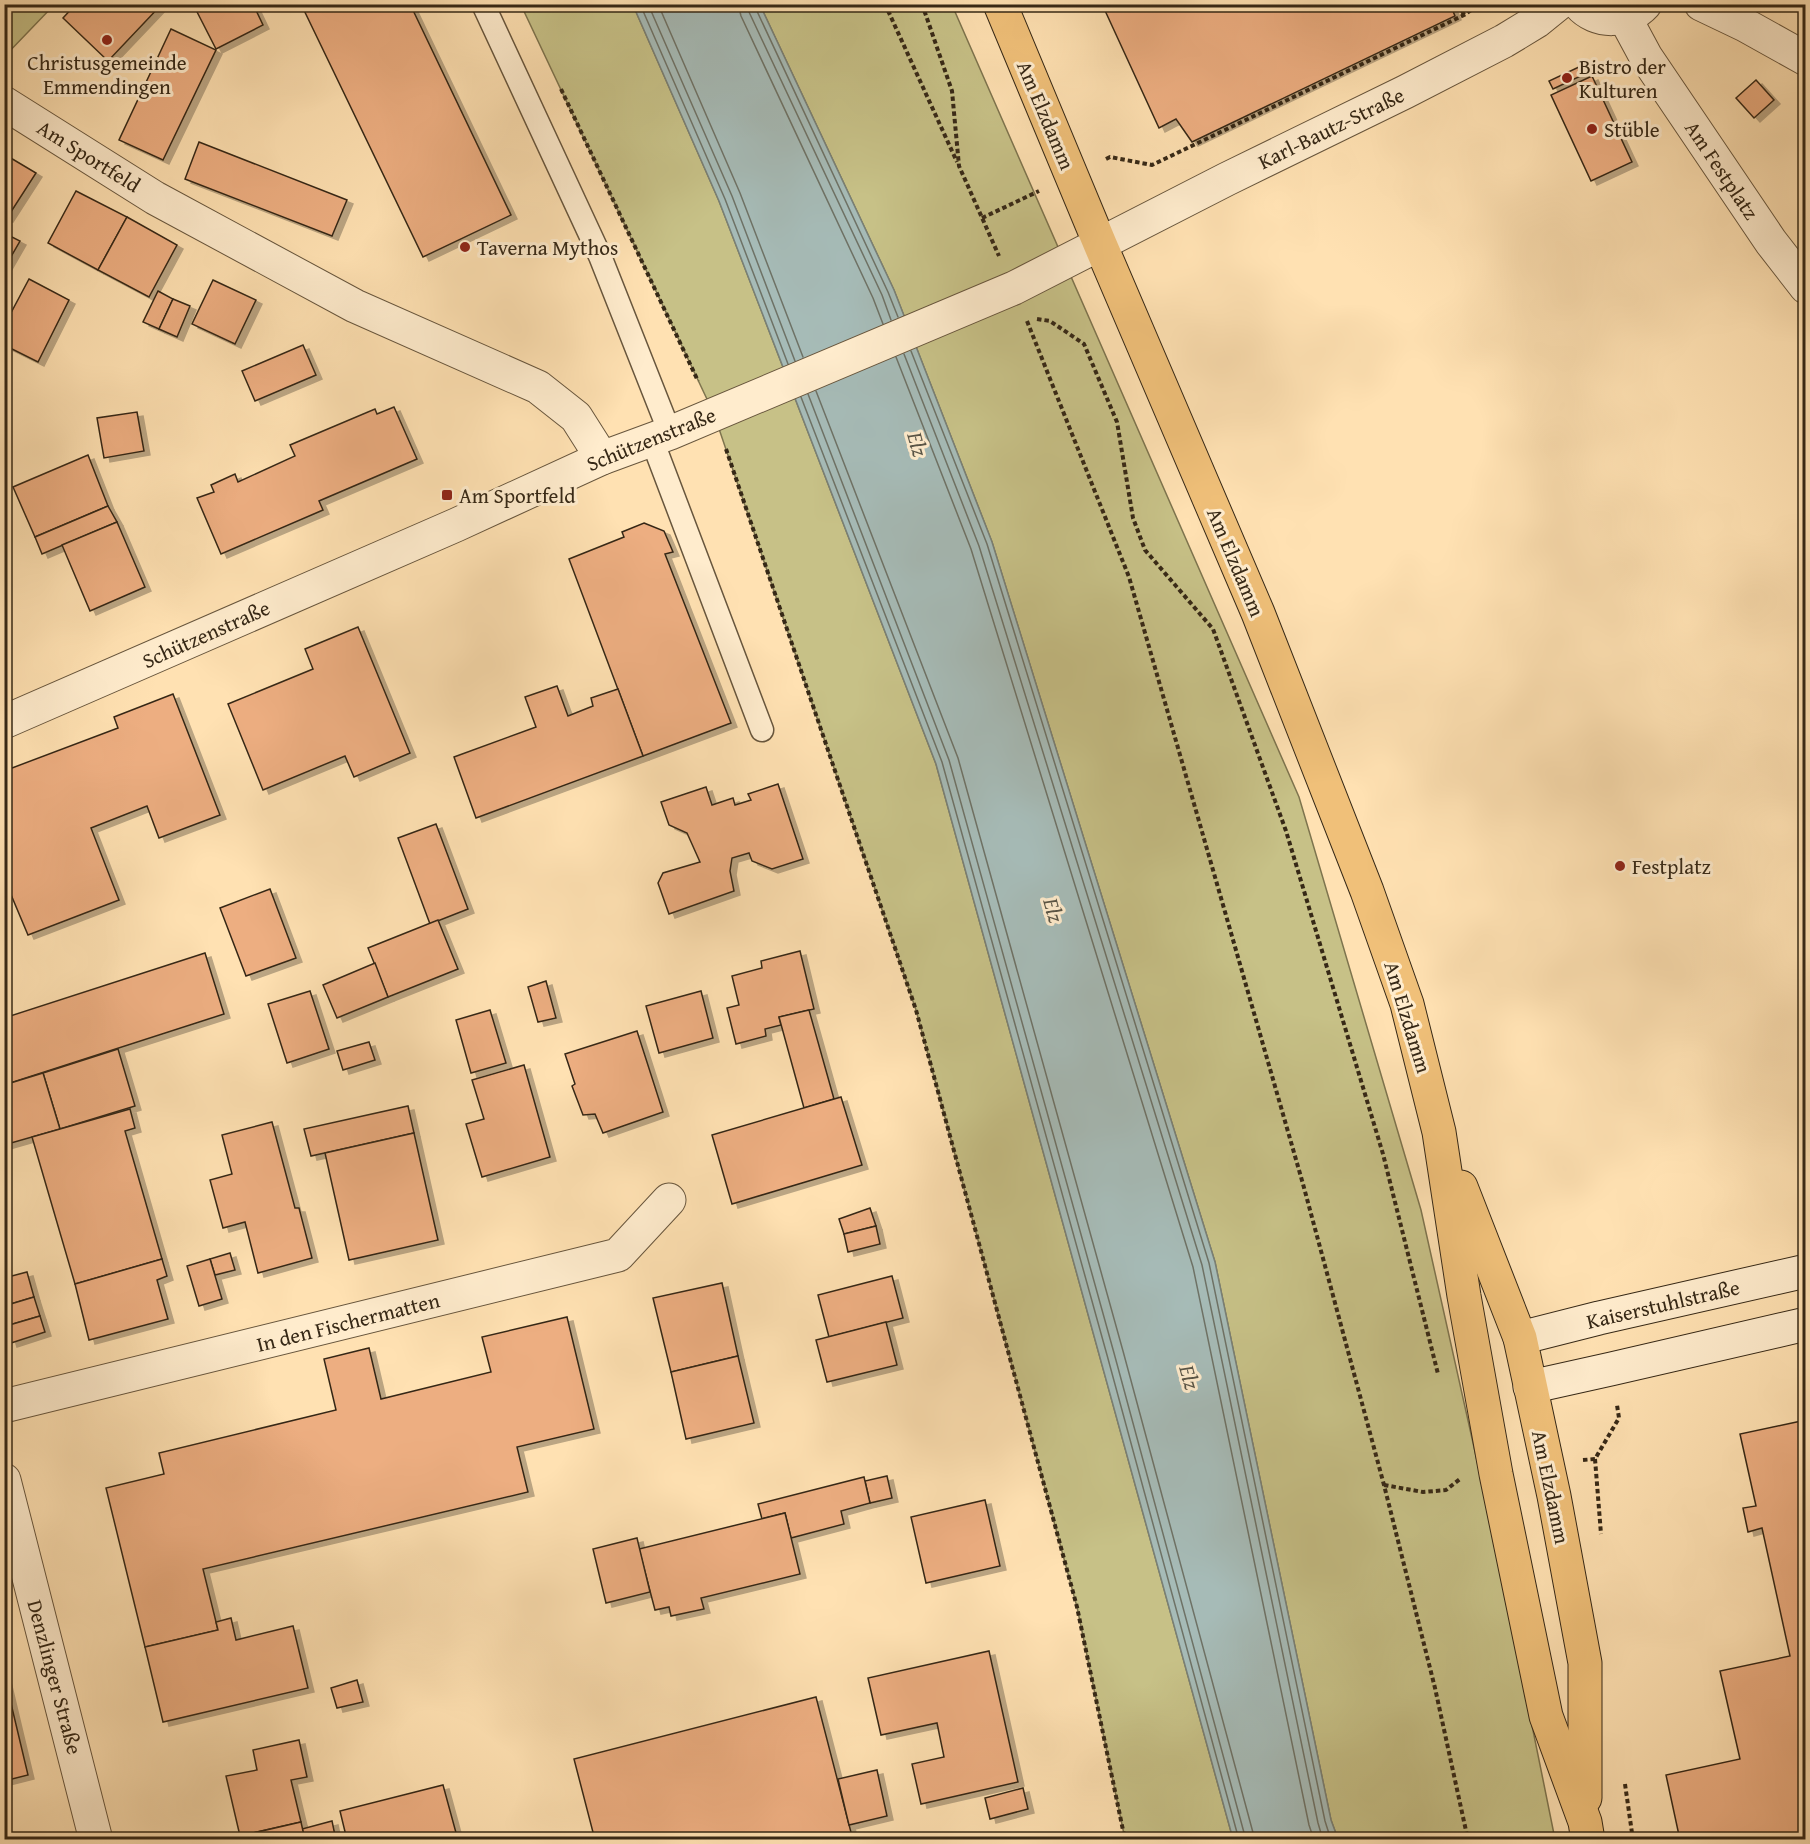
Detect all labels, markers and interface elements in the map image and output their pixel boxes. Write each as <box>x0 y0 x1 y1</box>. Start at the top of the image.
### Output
marker: Christusgemeinde Emmendingen <box>100 33 114 47</box>
place label: Christusgemeinde Emmendingen <box>27 47 187 102</box>
place label: Bistro der Kulturen <box>1579 51 1666 106</box>
street label: Am Elzdamm <box>1009 56 1083 174</box>
marker: Bistro der Kulturen <box>1560 71 1574 85</box>
street label: Karl-Bautz-Straße <box>1253 79 1410 177</box>
street label: Am Sportfeld <box>31 112 147 200</box>
place label: Stüble <box>1604 114 1660 145</box>
street label: Am Festplatz <box>1677 114 1767 226</box>
marker: Stüble <box>1585 122 1599 136</box>
place label: Taverna Mythos <box>477 232 618 263</box>
marker: Taverna Mythos <box>458 240 472 254</box>
street label: Schützenstraße <box>582 399 720 479</box>
water label: Elz <box>899 427 937 461</box>
place label: Am Sportfeld <box>459 480 576 511</box>
marker: Am Sportfeld <box>440 488 454 502</box>
street label: Am Elzdamm <box>1199 503 1273 621</box>
street label: Schützenstraße <box>137 592 275 676</box>
place label: Festplatz <box>1632 851 1711 882</box>
marker: Festplatz <box>1613 859 1627 873</box>
water label: Elz <box>1035 893 1073 927</box>
street label: Am Elzdamm <box>1376 957 1440 1077</box>
street label: Kaiserstuhlstraße <box>1583 1271 1743 1337</box>
street label: In den Fischermatten <box>253 1284 443 1360</box>
water label: Elz <box>1171 1360 1209 1394</box>
street label: Am Elzdamm <box>1524 1427 1578 1547</box>
street label: Denzlinger Straße <box>19 1596 91 1758</box>

